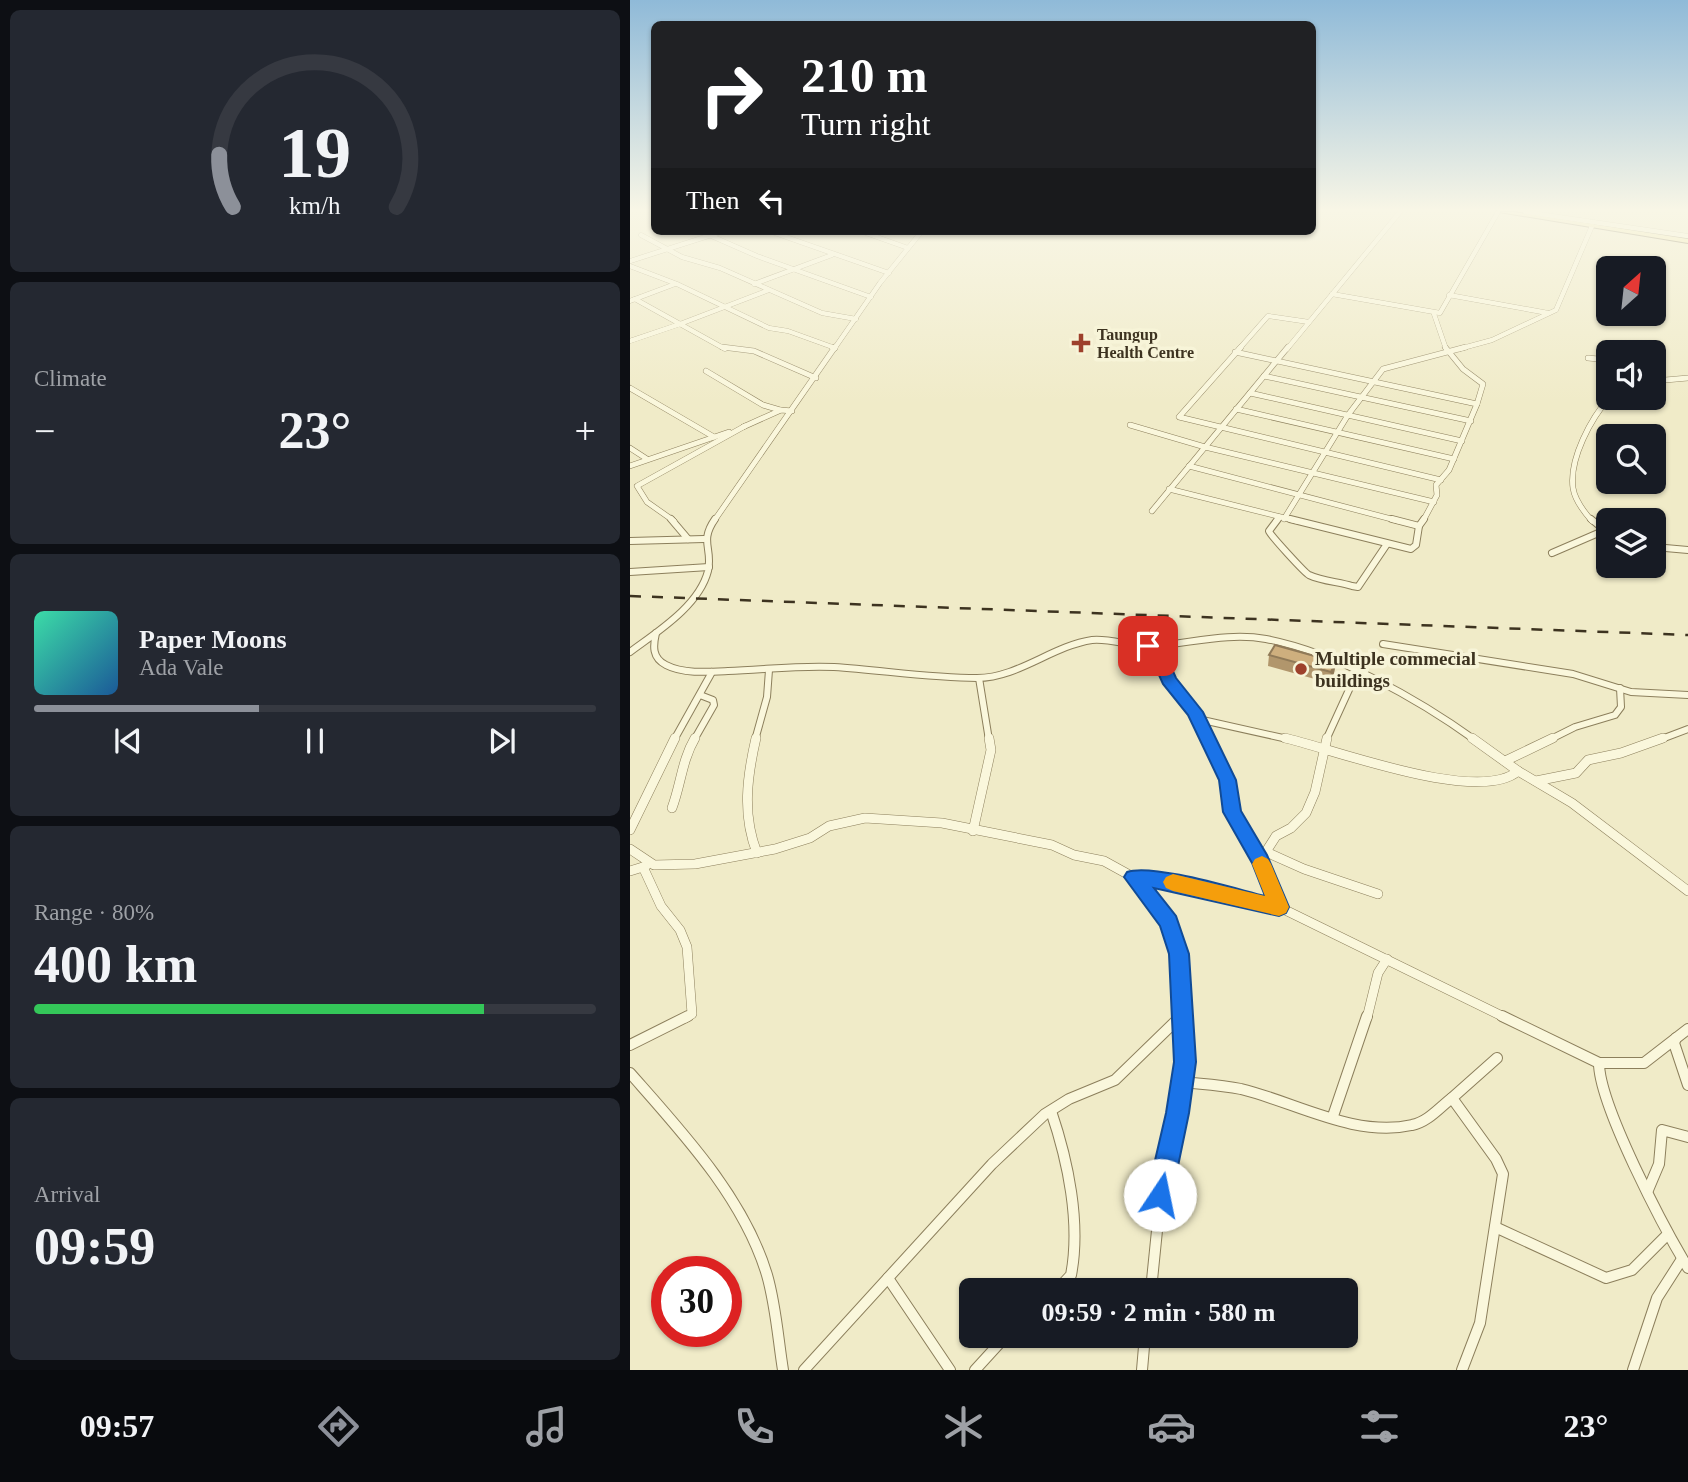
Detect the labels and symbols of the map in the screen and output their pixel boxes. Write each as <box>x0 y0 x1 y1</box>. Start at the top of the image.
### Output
north arrow <box>1596 256 1666 326</box>
place label: Taungup Health Centre <box>1097 326 1194 361</box>
marker: Taungup Health Centre <box>1071 333 1091 353</box>
pin <box>1118 616 1178 676</box>
place label: Multiple commecial buildings <box>1315 648 1476 691</box>
marker: Multiple commecial buildings <box>1293 661 1309 677</box>
position arrow <box>1123 1158 1197 1232</box>
speed limit sign: 30 <box>651 1256 742 1347</box>

